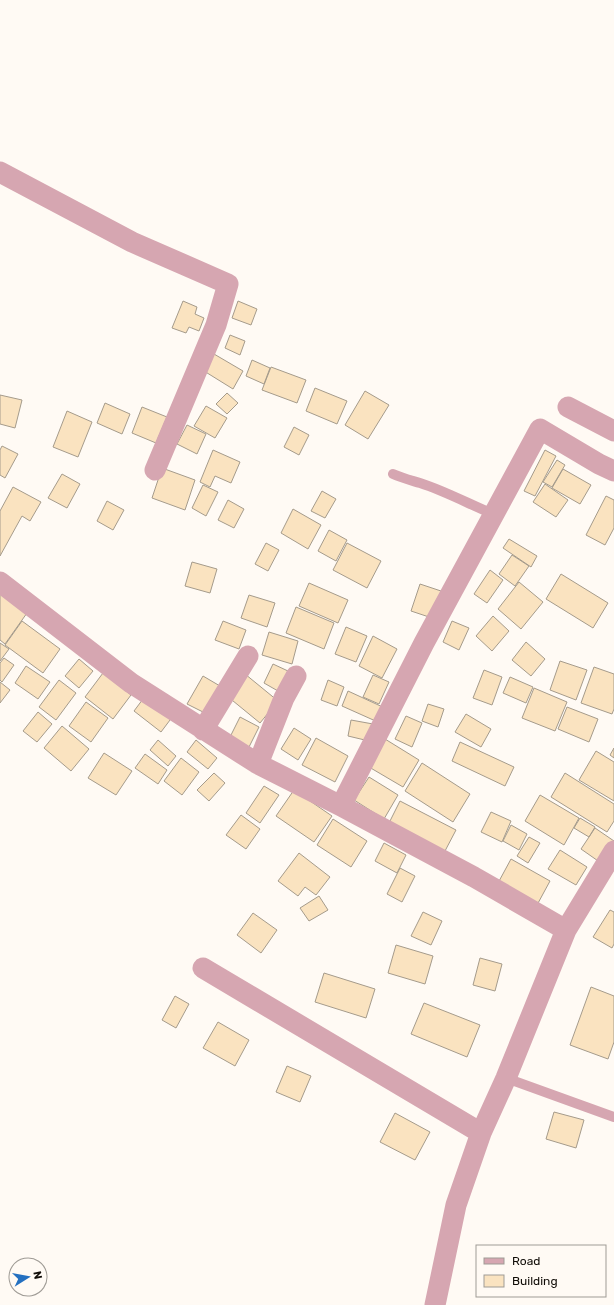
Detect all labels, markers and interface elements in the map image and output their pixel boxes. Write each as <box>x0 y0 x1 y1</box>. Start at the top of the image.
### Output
legend <box>476 1245 606 1297</box>
text: Road <box>512 1254 540 1268</box>
north arrow <box>8 1257 48 1297</box>
text: N <box>30 1270 44 1280</box>
text: Building <box>512 1274 558 1288</box>

